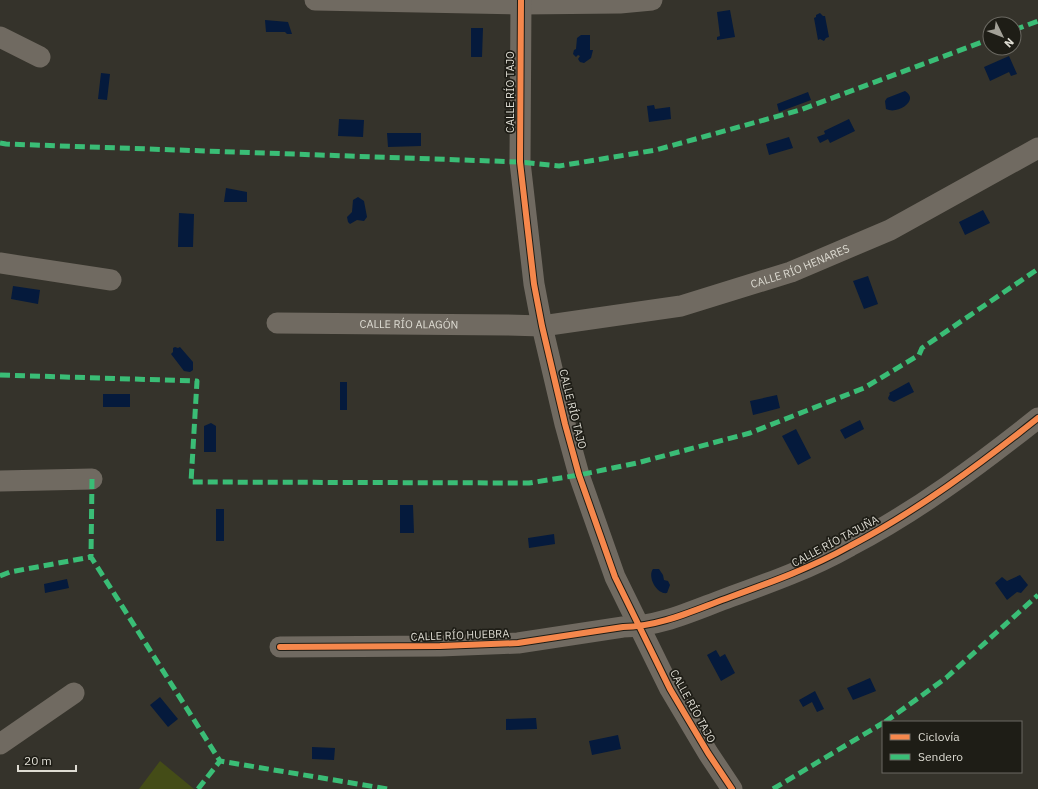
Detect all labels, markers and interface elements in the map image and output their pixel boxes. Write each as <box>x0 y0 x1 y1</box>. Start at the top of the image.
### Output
north arrow <box>982 16 1022 56</box>
text: N <box>1001 35 1017 51</box>
street label: CALLE RÍO TAJO <box>503 51 517 133</box>
street label: CALLE RÍO HENARES <box>749 241 852 291</box>
street label: CALLE RÍO ALAGÓN <box>360 317 458 332</box>
street label: CALLE RÍO TAJO <box>556 368 590 451</box>
street label: CALLE RÍO TAJUÑA <box>789 512 881 570</box>
street label: CALLE RÍO HUEBRA <box>410 626 510 644</box>
street label: CALLE RÍO TAJO <box>667 667 719 745</box>
legend <box>882 721 1022 773</box>
text: Ciclovía <box>918 729 960 744</box>
scale bar <box>18 747 76 773</box>
text: Sendero <box>918 749 963 764</box>
text: 20 m <box>24 753 52 768</box>

